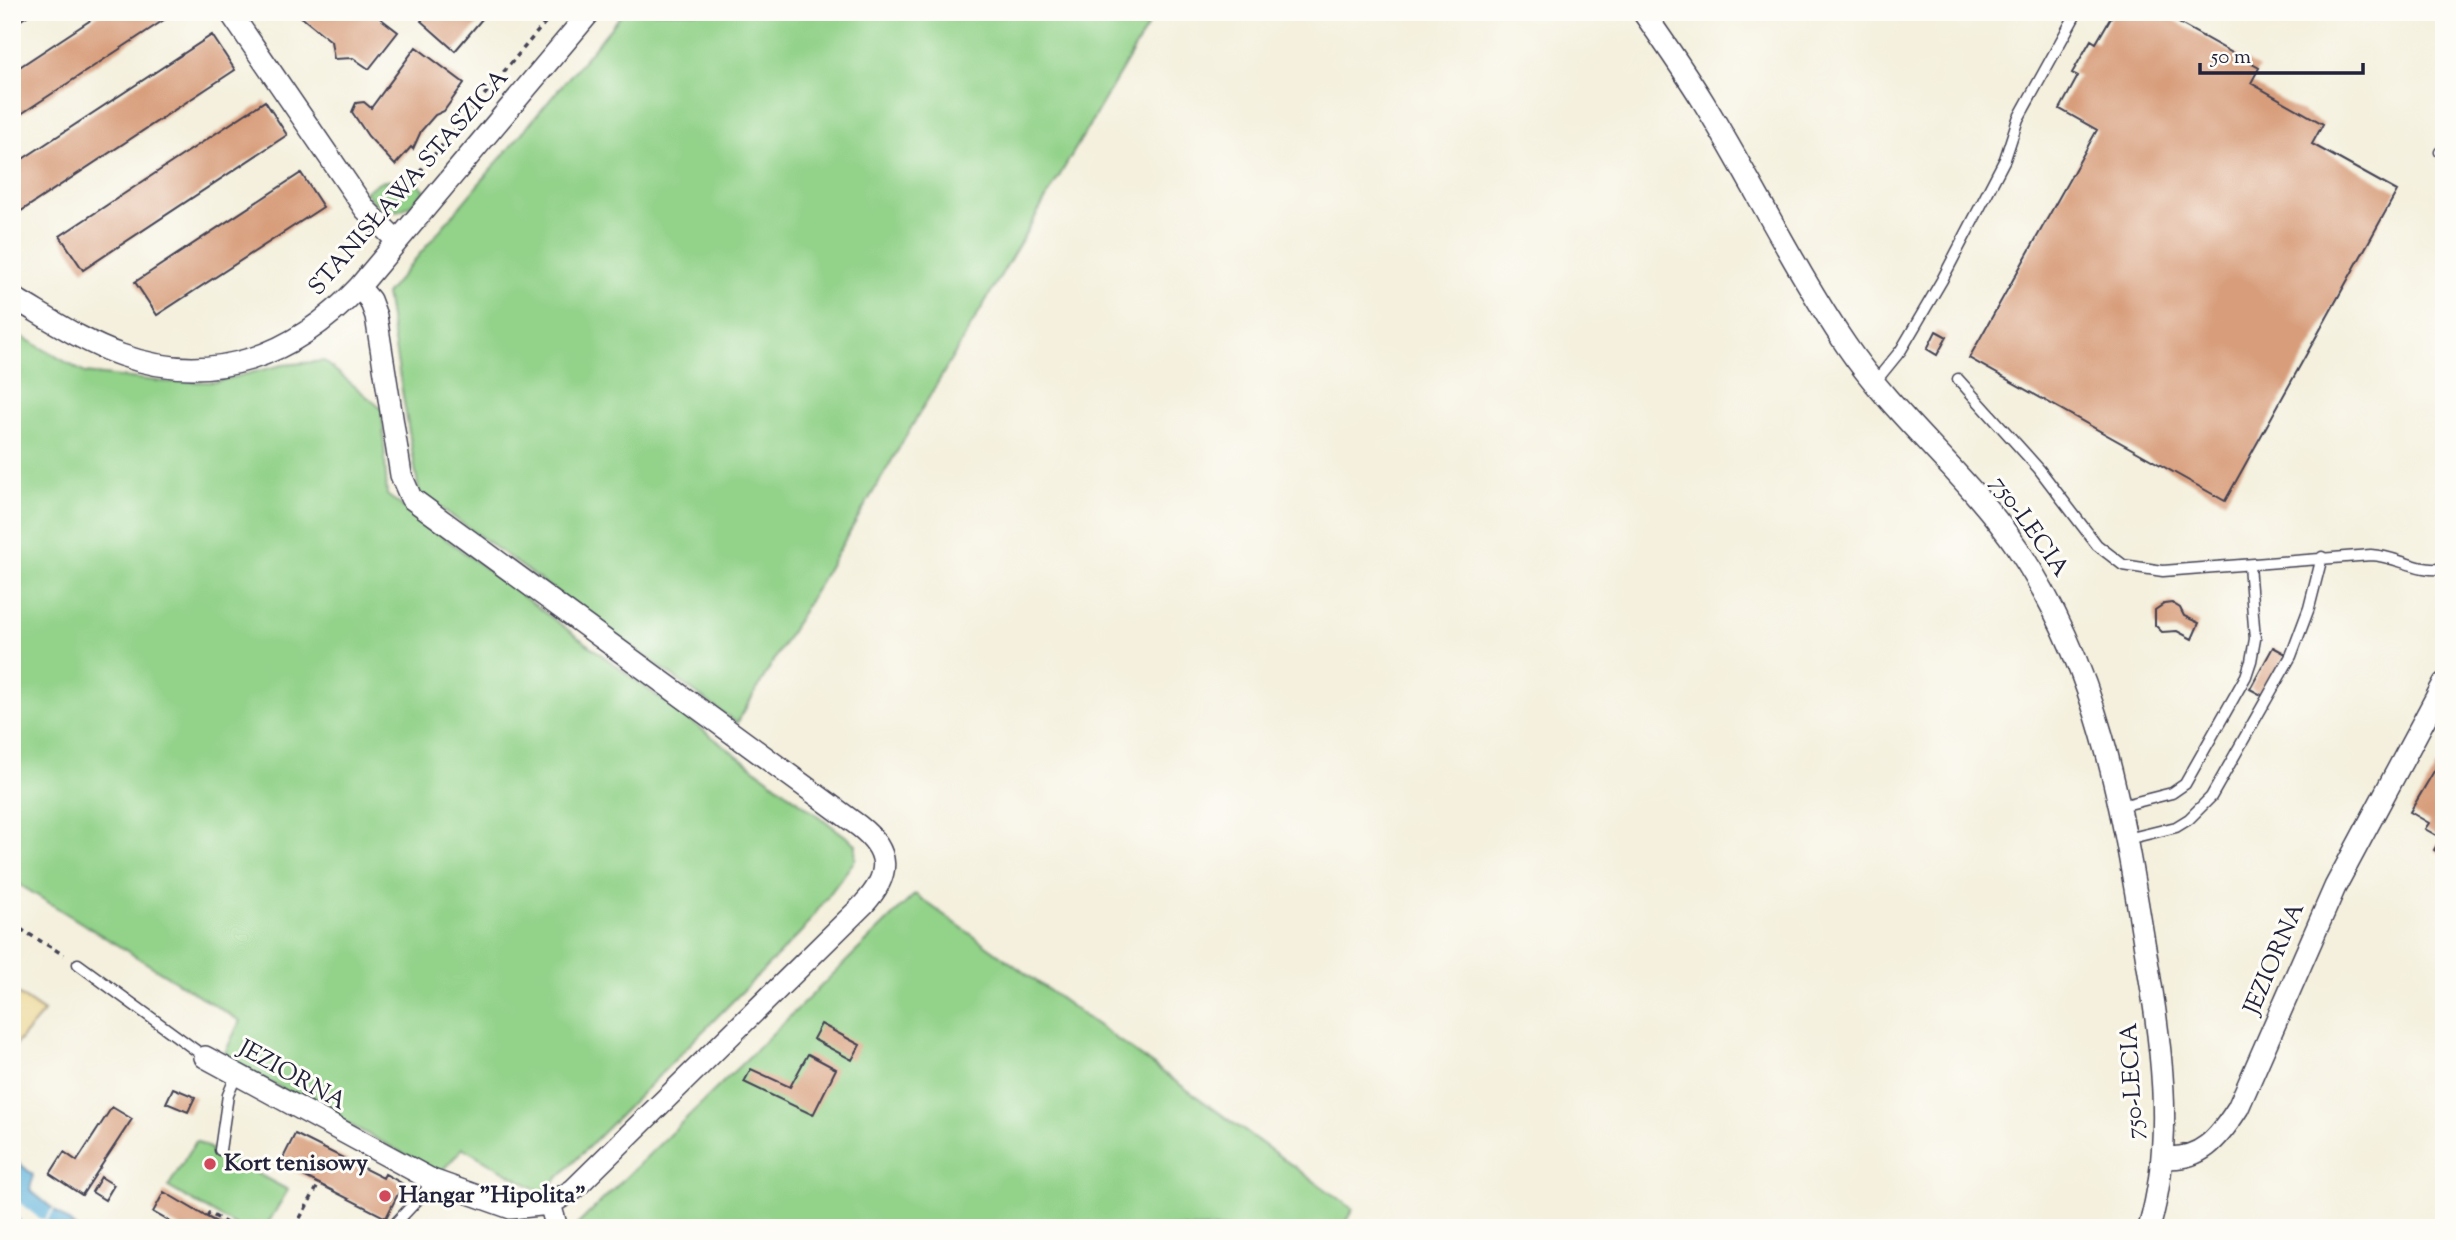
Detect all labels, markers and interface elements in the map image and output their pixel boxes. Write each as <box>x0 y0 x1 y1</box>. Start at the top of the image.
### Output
scale bar <box>2200 32 2363 76</box>
text: 50 m <box>2210 43 2251 73</box>
street label: STANISŁAWA STASZICA <box>301 62 517 304</box>
street label: 750-LECIA <box>1982 469 2077 585</box>
street label: JEZIORNA <box>2235 897 2314 1022</box>
street label: 750-LECIA <box>2113 1021 2153 1140</box>
street label: JEZIORNA <box>230 1031 353 1120</box>
place label: Kort tenisowy <box>224 1147 368 1181</box>
marker: Kort tenisowy <box>202 1156 218 1172</box>
place label: Hangar "Hipolita" <box>399 1179 586 1213</box>
marker: Hangar "Hipolita" <box>377 1188 393 1204</box>

